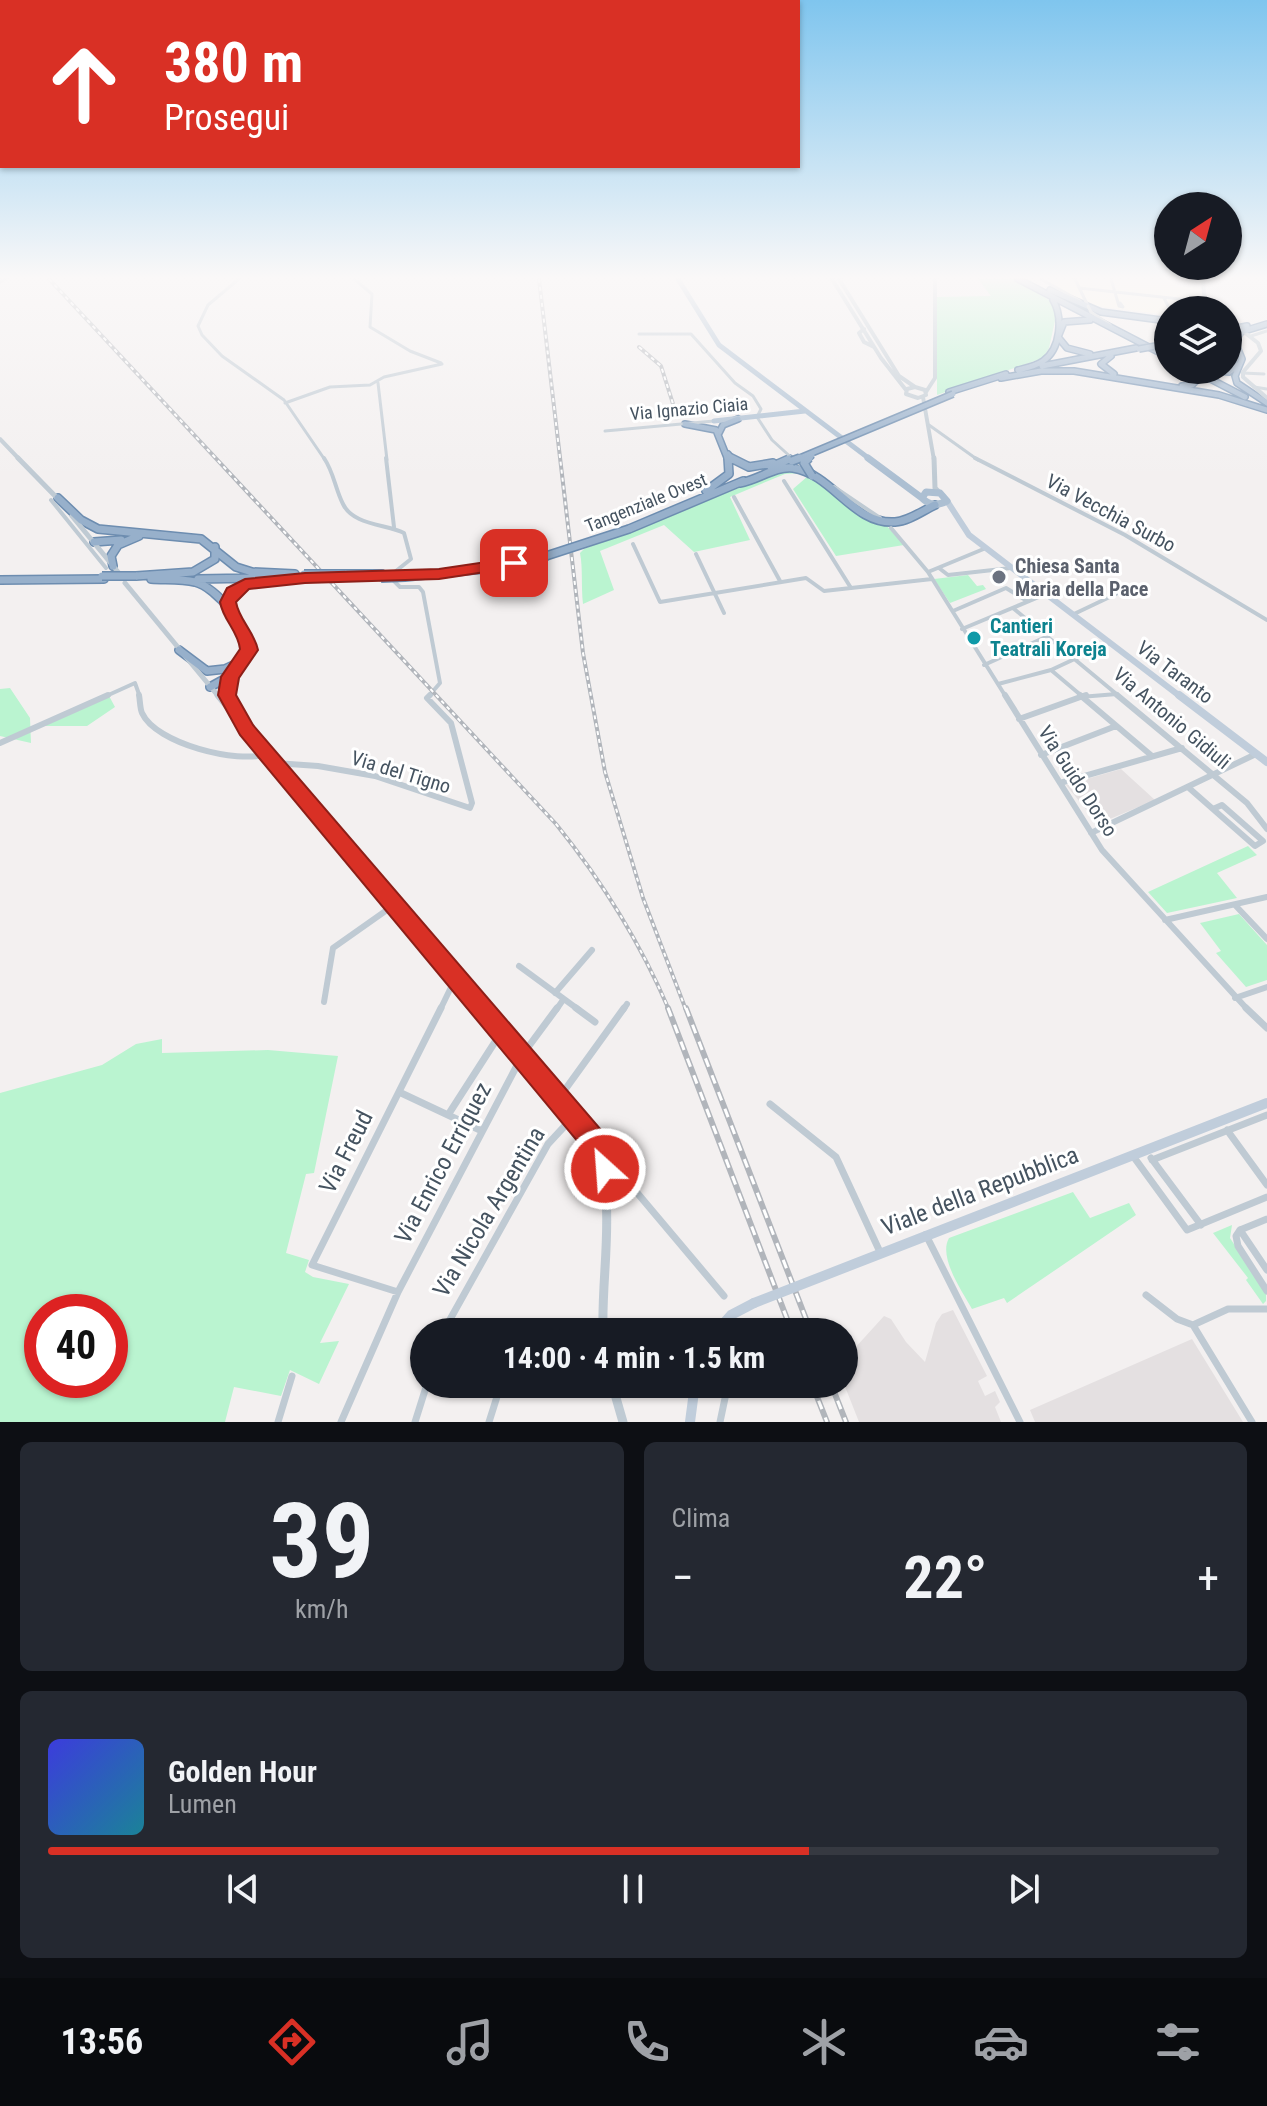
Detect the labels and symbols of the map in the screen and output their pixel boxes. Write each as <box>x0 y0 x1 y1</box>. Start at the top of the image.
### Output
north arrow <box>1154 192 1242 280</box>
street label: Via Ignazio Ciaia <box>629 393 749 424</box>
street label: Tangenziale Ovest <box>582 469 710 537</box>
street label: Via Vecchia Surbo <box>1042 469 1180 557</box>
pin <box>480 529 548 597</box>
place label: Chiesa Santa Maria della Pace <box>1015 554 1148 601</box>
marker: Chiesa Santa Maria della Pace <box>990 568 1008 586</box>
place label: Cantieri Teatrali Koreja <box>990 614 1107 661</box>
marker: Cantieri Teatrali Koreja <box>965 629 983 647</box>
street label: Via Taranto <box>1132 636 1218 708</box>
street label: Via Antonio Gidiuli <box>1109 662 1235 774</box>
street label: Via Guido Dorso <box>1033 721 1123 841</box>
street label: Via del Tigno <box>348 746 454 798</box>
street label: Via Enrico Erriquez <box>389 1078 497 1248</box>
street label: Via Freud <box>313 1106 379 1198</box>
street label: Via Nicola Argentina <box>427 1122 551 1302</box>
position arrow <box>563 1127 647 1211</box>
street label: Viale della Repubblica <box>878 1141 1082 1241</box>
speed limit sign: 40 <box>24 1294 128 1398</box>

